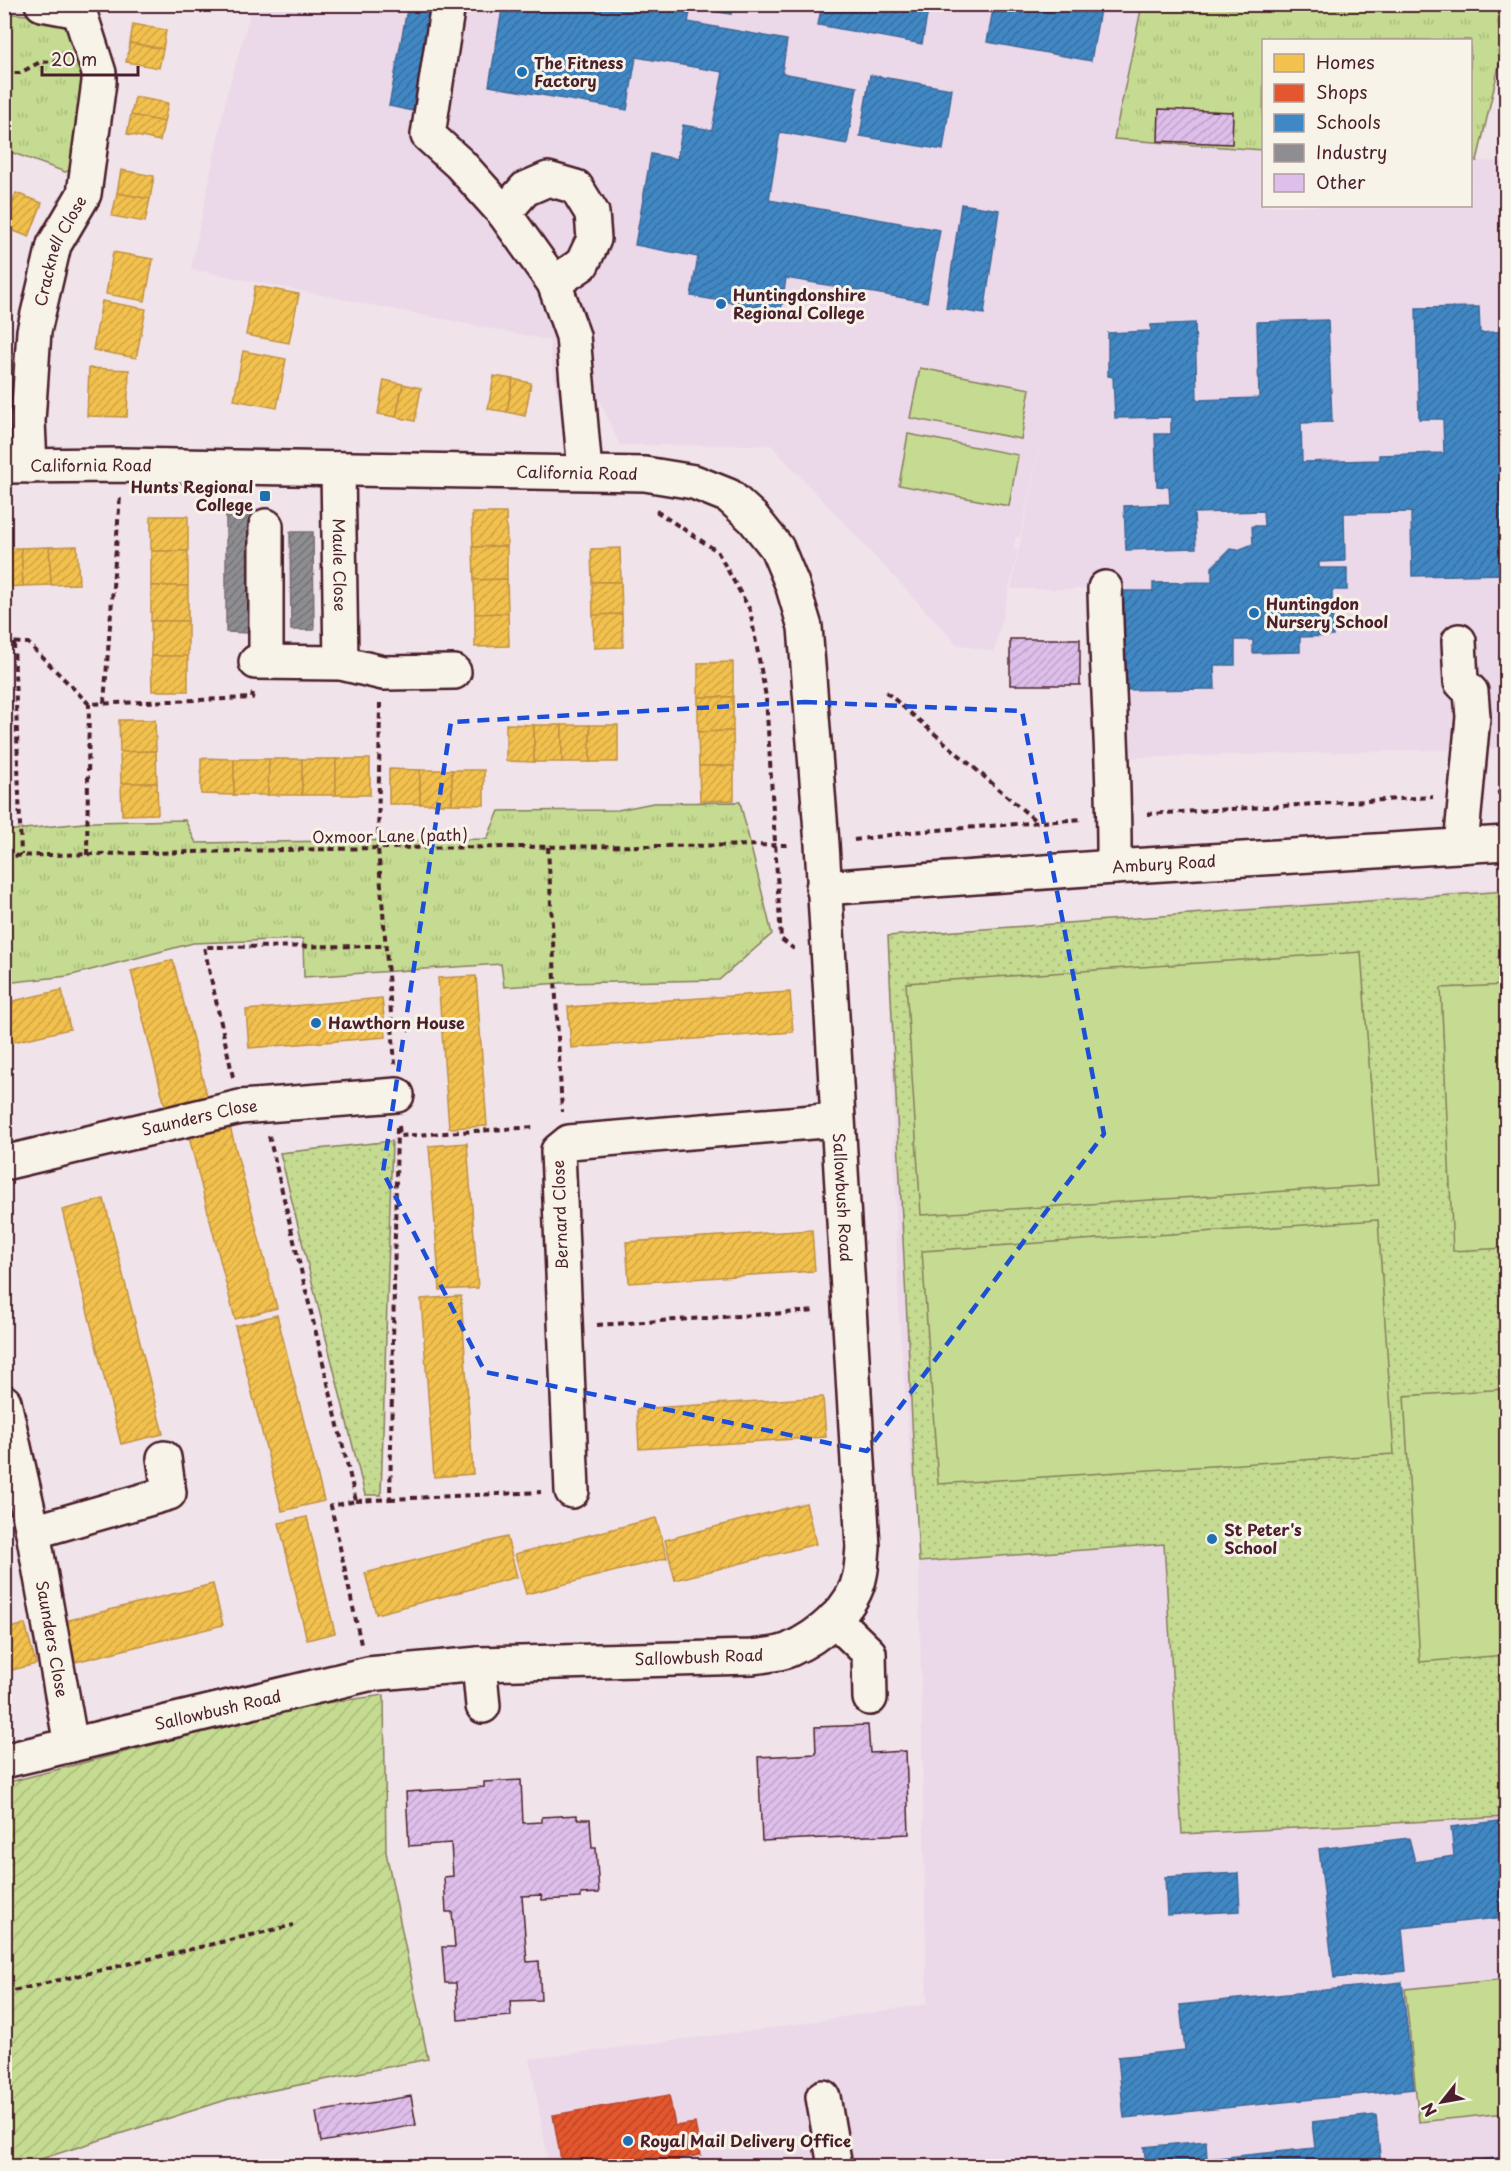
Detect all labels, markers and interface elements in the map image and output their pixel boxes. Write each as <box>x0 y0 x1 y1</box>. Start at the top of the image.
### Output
scale bar <box>42 39 138 77</box>
legend <box>1262 39 1472 207</box>
text: 20 m <box>51 45 97 72</box>
text: Homes <box>1316 48 1374 75</box>
place label: The Fitness Factory <box>534 50 623 92</box>
marker: The Fitness Factory <box>515 65 529 79</box>
text: Shops <box>1316 78 1367 105</box>
text: Schools <box>1316 108 1381 135</box>
text: Industry <box>1316 138 1387 165</box>
text: Other <box>1316 168 1366 195</box>
street label: Cracknell Close <box>27 191 92 308</box>
place label: Huntingdonshire Regional College <box>733 282 866 324</box>
marker: Huntingdonshire Regional College <box>714 297 728 311</box>
street label: California Road <box>30 452 152 477</box>
street label: California Road <box>516 459 638 485</box>
place label: Hunts Regional College <box>131 474 253 516</box>
marker: Hunts Regional College <box>258 489 272 503</box>
street label: Maule Close <box>328 518 353 612</box>
place label: Huntingdon Nursery School <box>1266 591 1388 633</box>
marker: Huntingdon Nursery School <box>1247 606 1261 620</box>
street label: Oxmoor Lane (path) <box>312 822 468 848</box>
street label: Ambury Road <box>1111 848 1217 878</box>
place label: Hawthorn House <box>328 1010 465 1034</box>
marker: Hawthorn House <box>309 1016 323 1030</box>
street label: Saunders Close <box>139 1093 259 1141</box>
street label: Sallowbush Road <box>828 1132 859 1263</box>
street label: Bernard Close <box>545 1160 573 1271</box>
place label: St Peter's School <box>1224 1517 1302 1559</box>
marker: St Peter's School <box>1205 1532 1219 1546</box>
street label: Saunders Close <box>31 1579 75 1700</box>
street label: Sallowbush Road <box>634 1642 764 1670</box>
street label: Sallowbush Road <box>152 1683 283 1735</box>
north arrow <box>1412 2072 1472 2132</box>
text: N <box>1415 2099 1442 2122</box>
place label: Royal Mail Delivery Office <box>640 2128 851 2152</box>
marker: Royal Mail Delivery Office <box>621 2134 635 2148</box>

